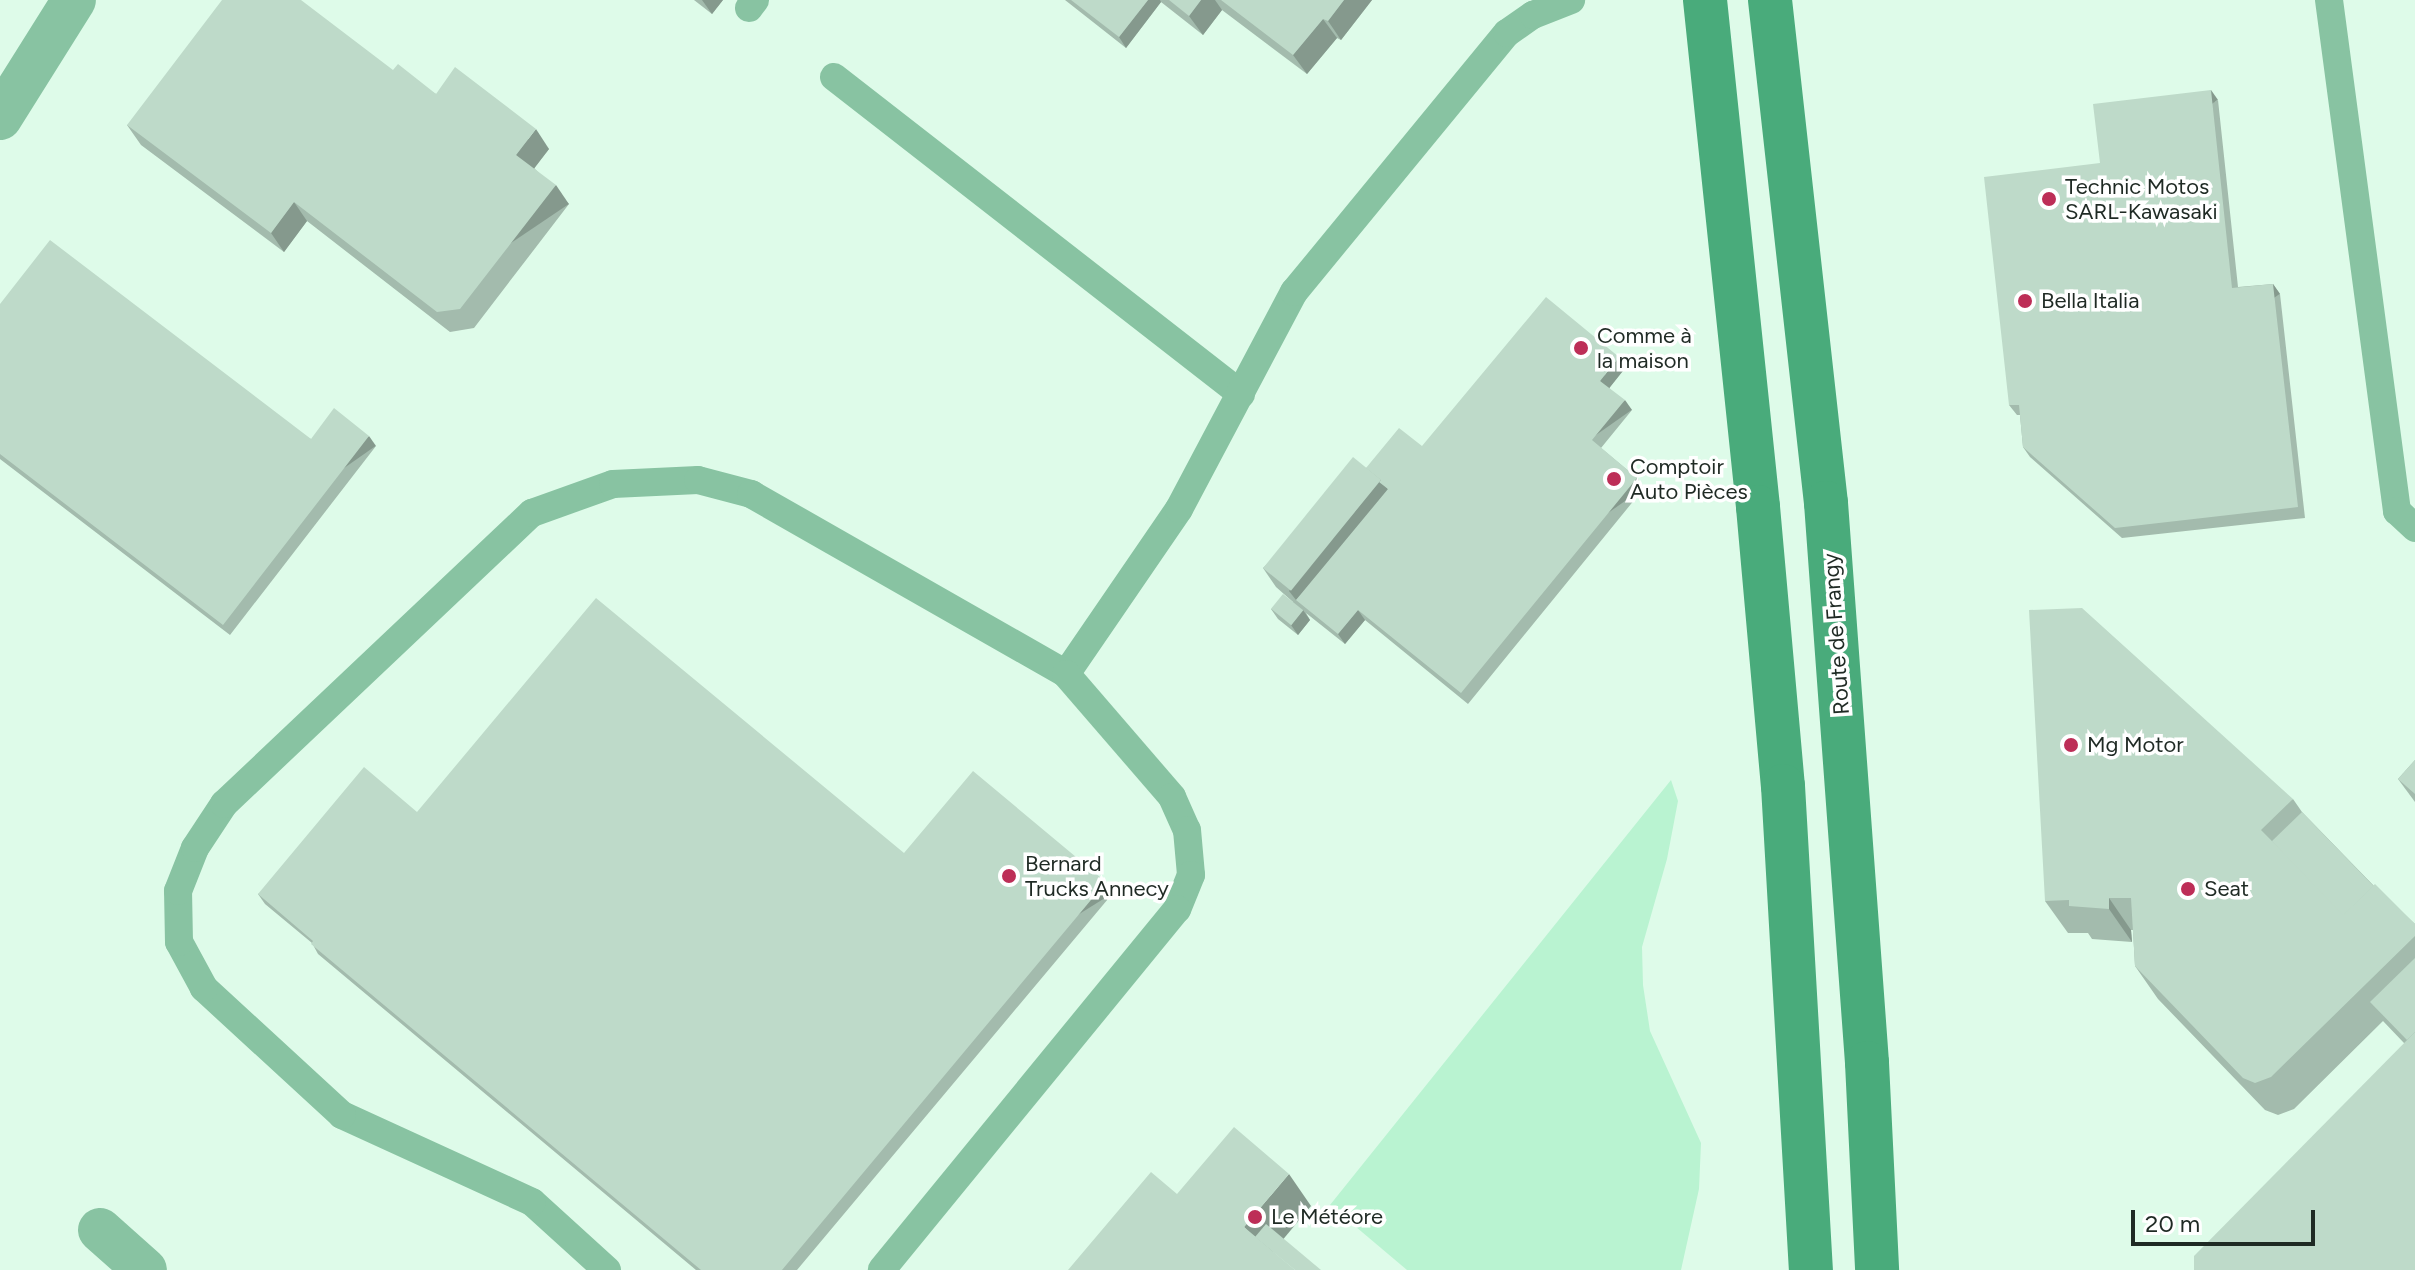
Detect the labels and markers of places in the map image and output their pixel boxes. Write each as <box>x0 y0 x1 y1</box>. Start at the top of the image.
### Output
place label: Technic Motos SARL-Kawasaki <box>2065 173 2218 224</box>
marker: Technic Motos SARL-Kawasaki <box>2040 190 2058 208</box>
place label: Bella Italia <box>2041 288 2139 314</box>
marker: Bella Italia <box>2016 292 2034 310</box>
place label: Comme à la maison <box>1597 322 1692 374</box>
marker: Comme à la maison <box>1572 339 1590 357</box>
place label: Comptoir Auto Pièces <box>1630 453 1748 504</box>
marker: Comptoir Auto Pièces <box>1605 470 1623 488</box>
place label: Mg Motor <box>2087 732 2184 758</box>
marker: Mg Motor <box>2062 736 2080 754</box>
place label: Bernard Trucks Annecy <box>1025 850 1169 902</box>
marker: Bernard Trucks Annecy <box>1000 867 1018 885</box>
place label: Seat <box>2204 876 2249 902</box>
marker: Seat <box>2179 880 2197 898</box>
place label: Le Météore <box>1271 1204 1383 1230</box>
marker: Le Météore <box>1246 1208 1264 1226</box>

